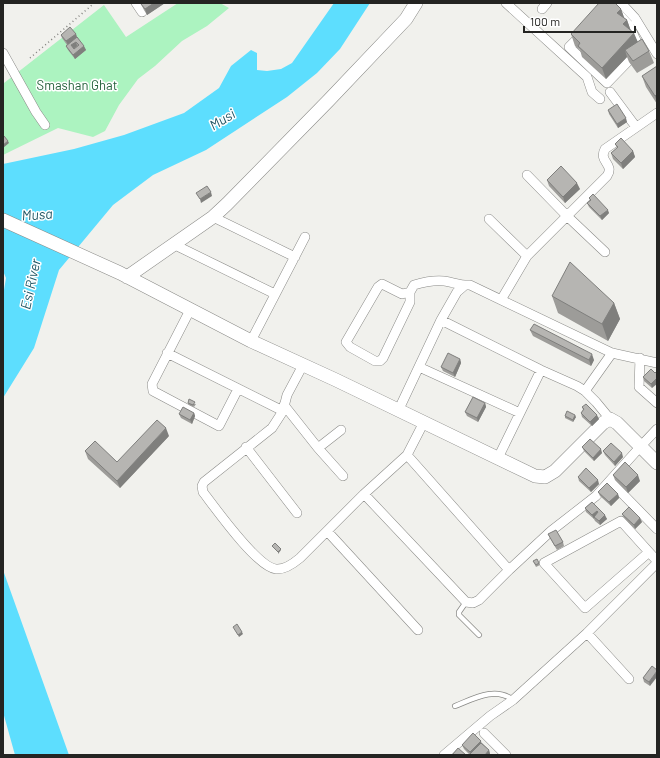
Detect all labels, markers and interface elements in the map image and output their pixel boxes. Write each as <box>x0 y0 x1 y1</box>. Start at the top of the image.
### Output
scale bar <box>524 8 635 34</box>
text: 100 m <box>530 14 560 28</box>
park label: Smashan Ghat <box>37 77 117 93</box>
water label: Musi <box>206 104 238 133</box>
water label: Musa <box>21 204 53 224</box>
water label: Esi River <box>16 256 44 311</box>

